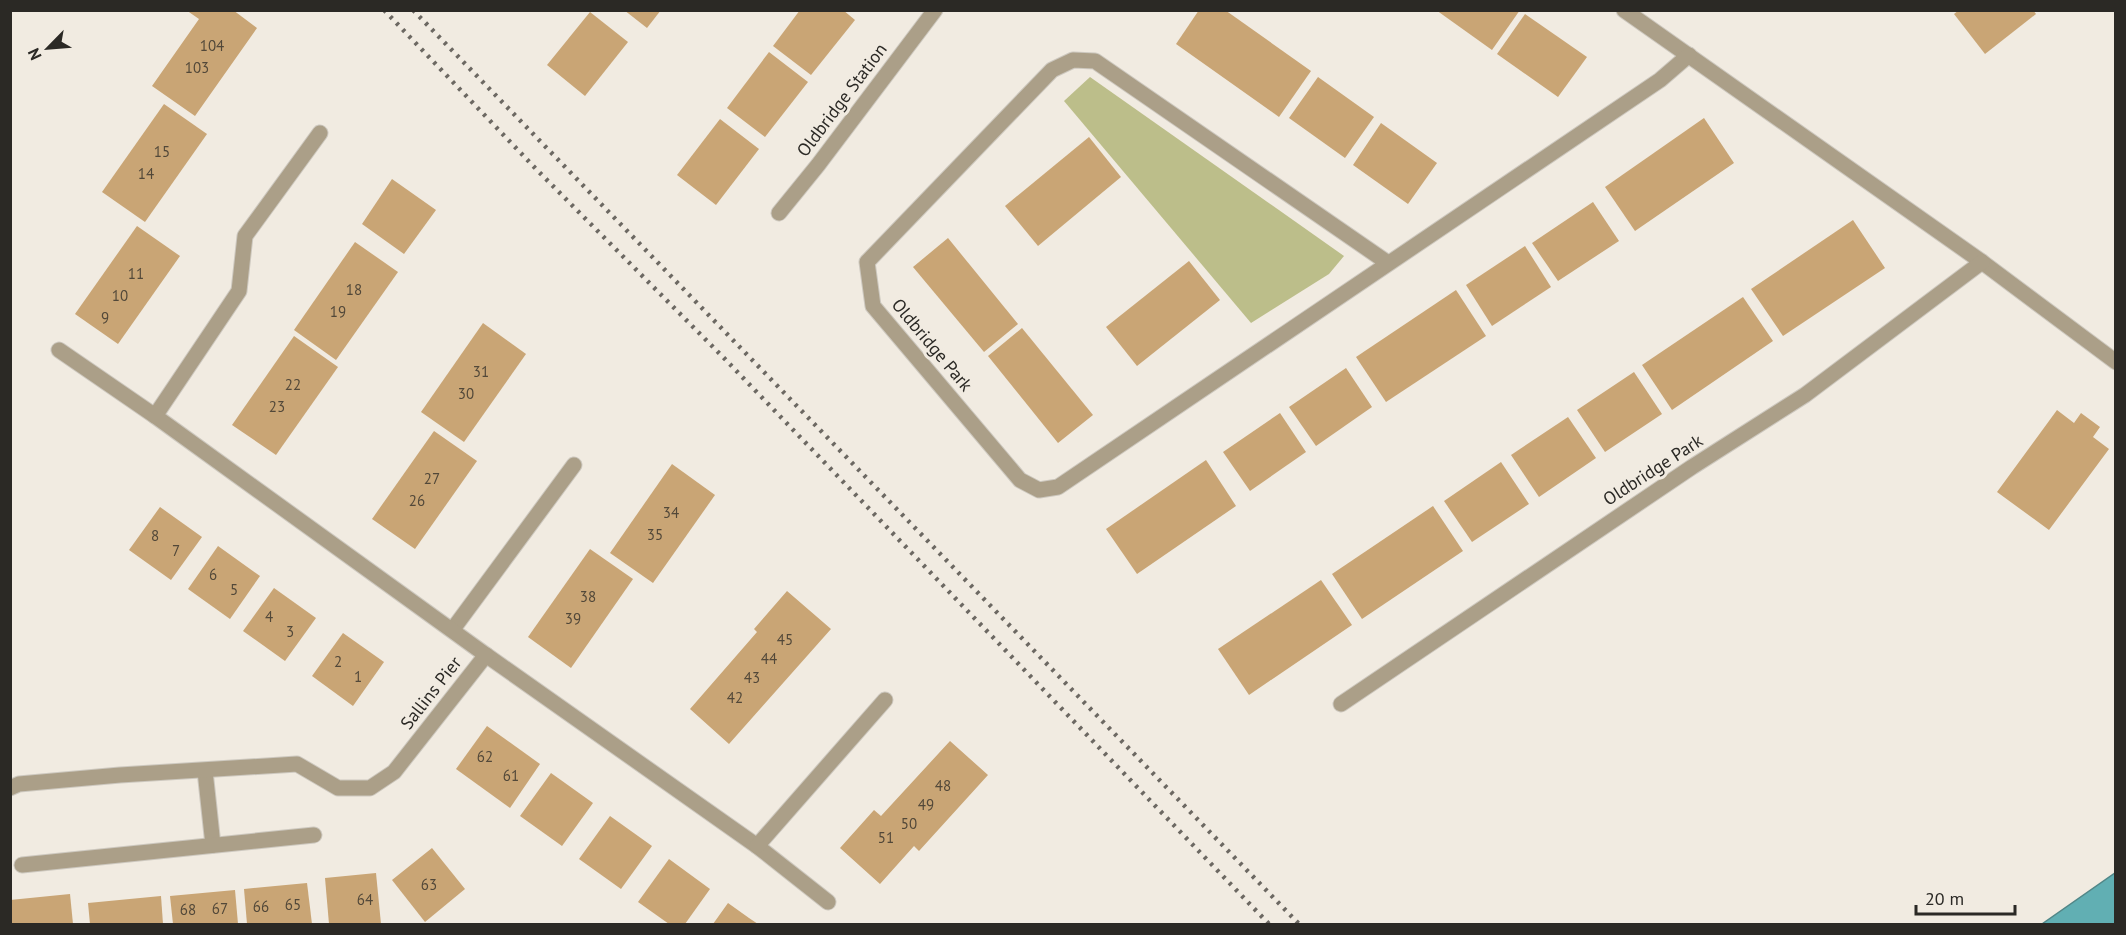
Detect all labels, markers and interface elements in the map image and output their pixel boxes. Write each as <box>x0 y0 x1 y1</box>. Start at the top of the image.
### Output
north arrow <box>18 18 78 78</box>
house number: 104 <box>200 36 224 55</box>
street label: Oldbridge Station <box>791 38 892 161</box>
text: N <box>23 45 46 63</box>
house number: 103 <box>185 58 209 77</box>
house number: 15 <box>154 142 170 161</box>
house number: 14 <box>138 164 154 183</box>
house number: 11 <box>128 264 144 283</box>
house number: 18 <box>346 280 362 299</box>
house number: 10 <box>112 286 128 305</box>
street label: Oldbridge Park <box>887 293 978 396</box>
house number: 19 <box>330 302 346 321</box>
house number: 9 <box>101 308 109 327</box>
house number: 31 <box>473 362 489 381</box>
house number: 22 <box>285 375 301 394</box>
house number: 30 <box>458 384 474 403</box>
house number: 23 <box>269 397 285 416</box>
street label: Oldbridge Park <box>1599 429 1707 510</box>
house number: 27 <box>424 469 440 488</box>
house number: 26 <box>409 491 425 510</box>
house number: 34 <box>663 503 679 522</box>
house number: 35 <box>647 525 663 544</box>
house number: 8 <box>151 526 159 545</box>
house number: 7 <box>172 541 180 560</box>
house number: 6 <box>209 565 217 584</box>
house number: 5 <box>230 580 238 599</box>
house number: 38 <box>580 587 596 606</box>
house number: 4 <box>265 607 273 626</box>
house number: 39 <box>565 609 581 628</box>
house number: 3 <box>286 622 294 641</box>
house number: 45 <box>777 630 793 649</box>
house number: 44 <box>761 649 777 668</box>
house number: 2 <box>334 652 342 671</box>
street label: Sallins Pier <box>395 652 466 734</box>
house number: 1 <box>354 667 362 686</box>
house number: 43 <box>744 668 760 687</box>
house number: 42 <box>727 688 743 707</box>
house number: 62 <box>477 747 493 766</box>
house number: 61 <box>503 766 519 785</box>
house number: 48 <box>935 776 951 795</box>
house number: 49 <box>918 795 934 814</box>
house number: 50 <box>901 814 917 833</box>
house number: 51 <box>878 828 894 847</box>
house number: 63 <box>421 875 437 894</box>
scale bar <box>1916 878 2015 916</box>
text: 20 m <box>1925 887 1964 910</box>
house number: 64 <box>357 890 373 909</box>
house number: 65 <box>285 895 301 914</box>
house number: 66 <box>253 897 269 916</box>
house number: 67 <box>212 899 228 918</box>
house number: 68 <box>180 900 196 919</box>

